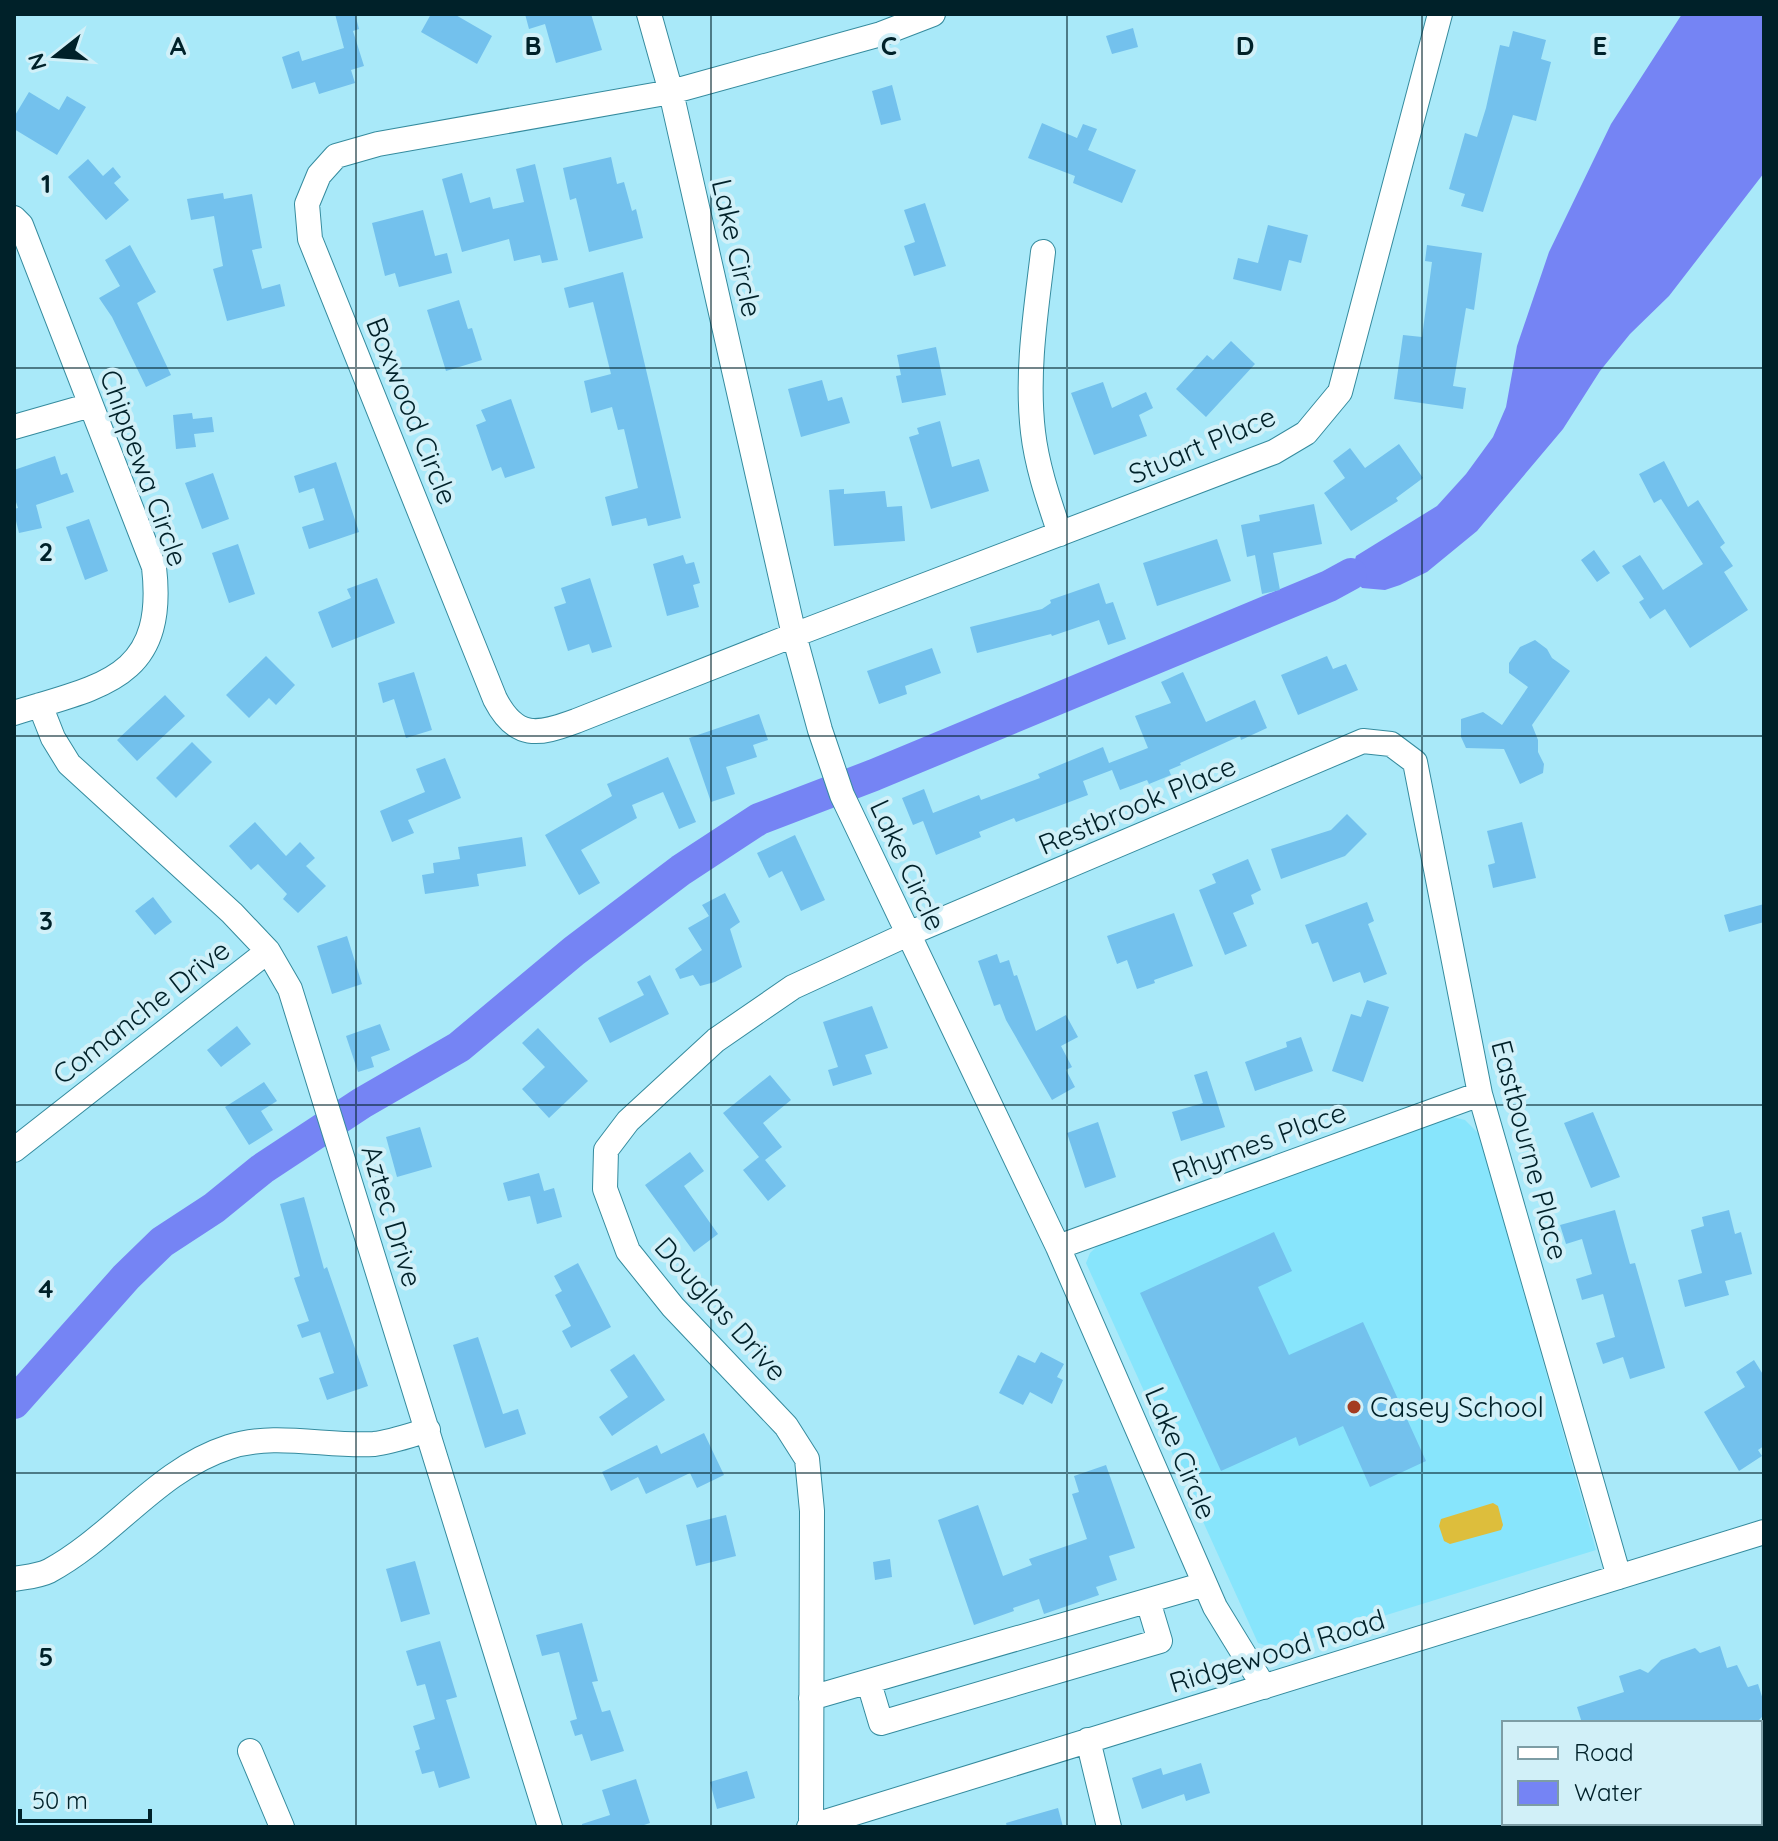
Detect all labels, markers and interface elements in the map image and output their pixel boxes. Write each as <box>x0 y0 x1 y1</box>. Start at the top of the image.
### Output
north arrow <box>16 16 96 96</box>
text: A <box>170 29 187 62</box>
text: B <box>524 29 542 62</box>
text: C <box>881 29 897 62</box>
text: D <box>1236 29 1254 62</box>
text: E <box>1593 29 1607 62</box>
text: N <box>21 50 53 74</box>
text: 1 <box>41 167 51 200</box>
street label: Lake Circle <box>705 175 770 320</box>
street label: Boxwood Circle <box>359 312 466 510</box>
street label: Chippewa Circle <box>93 365 196 571</box>
street label: Stuart Place <box>1123 398 1281 491</box>
text: 2 <box>39 535 53 568</box>
street label: Restbrook Place <box>1033 747 1241 862</box>
street label: Lake Circle <box>863 794 954 936</box>
text: 3 <box>39 904 53 937</box>
street label: Comanche Drive <box>45 932 236 1092</box>
street label: Eastbourne Place <box>1484 1036 1577 1264</box>
street label: Rhymes Place <box>1167 1094 1351 1189</box>
street label: Aztec Drive <box>354 1141 431 1291</box>
street label: Douglas Drive <box>647 1229 795 1388</box>
text: 4 <box>38 1272 54 1305</box>
street label: Lake Circle <box>1138 1381 1225 1524</box>
place label: Casey School <box>1370 1389 1544 1424</box>
marker: Casey School <box>1345 1398 1363 1416</box>
street label: Ridgewood Road <box>1165 1601 1389 1700</box>
text: 5 <box>39 1640 53 1673</box>
legend <box>1502 1721 1762 1825</box>
text: Road <box>1574 1737 1634 1767</box>
scale bar <box>20 1773 150 1823</box>
text: Water <box>1574 1777 1642 1807</box>
text: 50 m <box>32 1785 88 1815</box>

